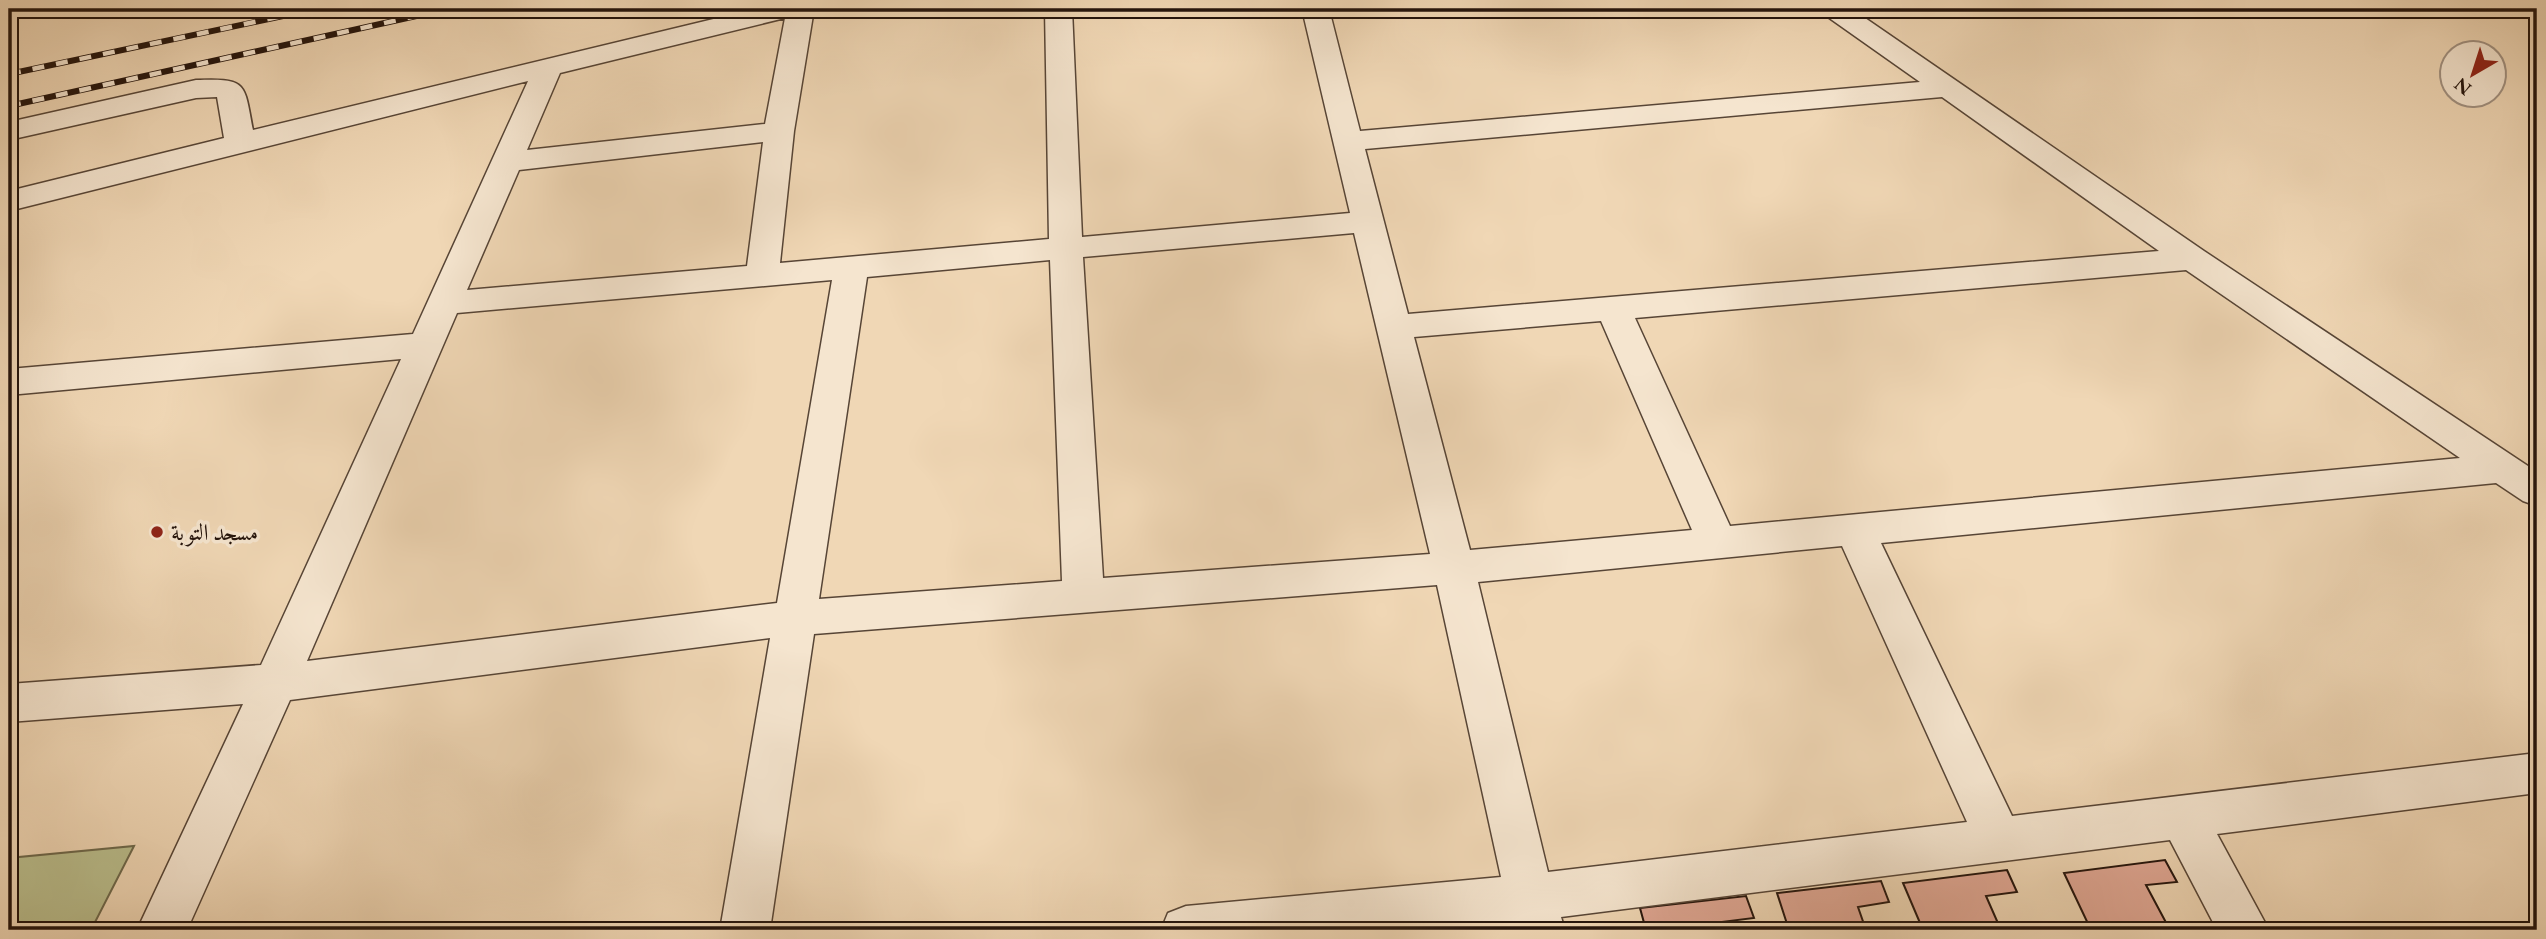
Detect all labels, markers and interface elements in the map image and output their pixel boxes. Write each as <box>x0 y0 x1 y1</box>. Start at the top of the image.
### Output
north arrow <box>2438 38 2508 108</box>
text: N <box>2448 72 2476 101</box>
place label: مسجد التوبة <box>171 517 258 547</box>
marker: مسجد التوبة <box>149 524 165 540</box>

